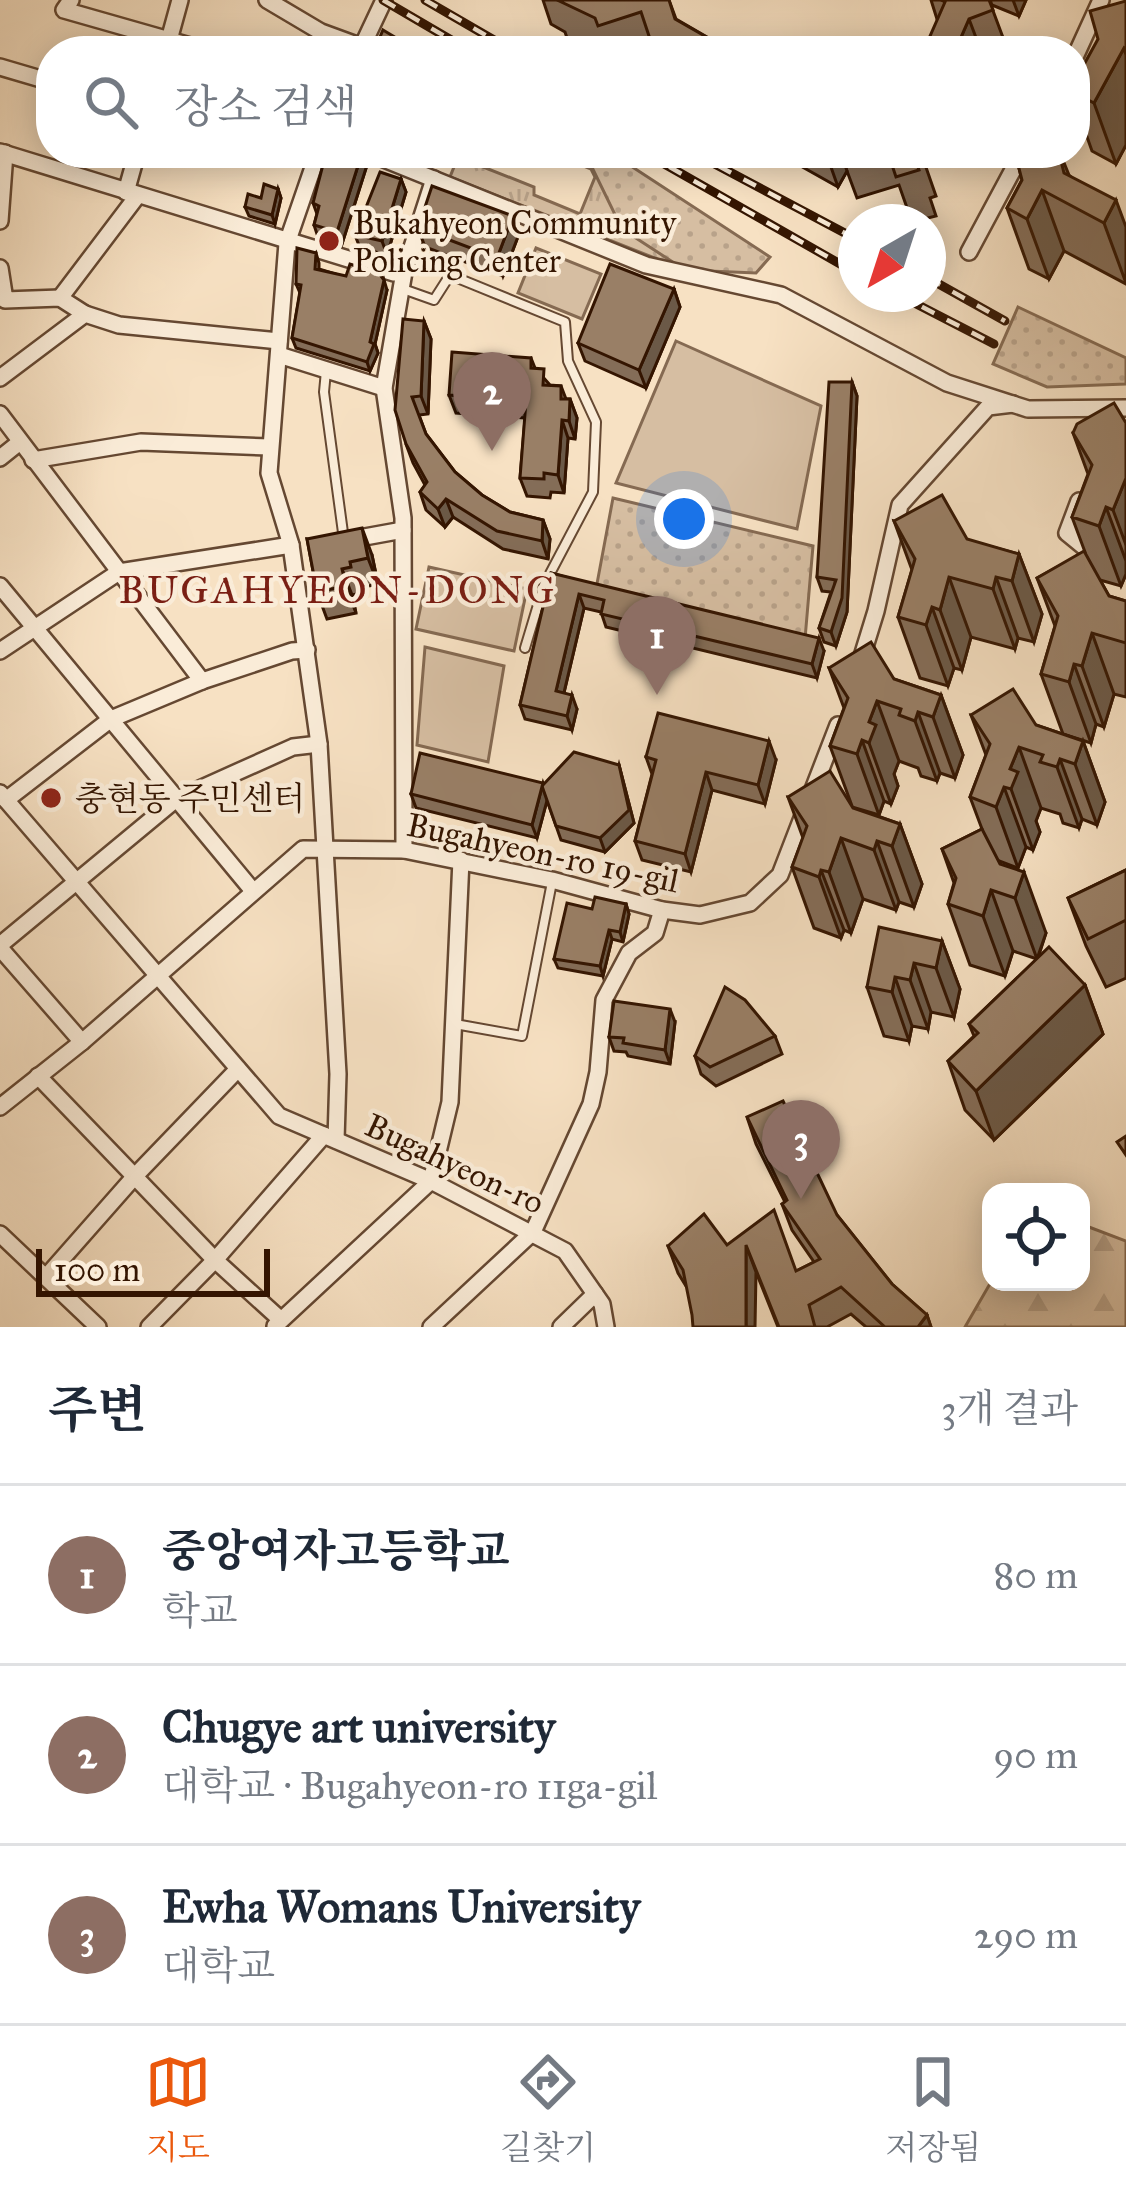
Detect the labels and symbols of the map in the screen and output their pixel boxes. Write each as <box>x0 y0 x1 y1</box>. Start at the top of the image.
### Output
place label: Bukahyeon Community Policing Center <box>353 203 677 281</box>
north arrow <box>838 204 946 312</box>
marker: Bukahyeon Community Policing Center <box>316 228 342 254</box>
pin: 2 <box>453 352 531 451</box>
your location <box>654 489 714 549</box>
district label: BUGAHYEON-DONG <box>119 566 557 614</box>
pin: 1 <box>618 596 696 695</box>
place label: 충현동 주민센터 <box>75 779 305 819</box>
marker: 충현동 주민센터 <box>38 785 64 811</box>
street label: Bugahyeon-ro 19-gil <box>403 805 683 902</box>
pin: 3 <box>762 1100 840 1199</box>
street label: Bugahyeon-ro <box>359 1105 550 1223</box>
scale bar <box>36 1243 270 1296</box>

